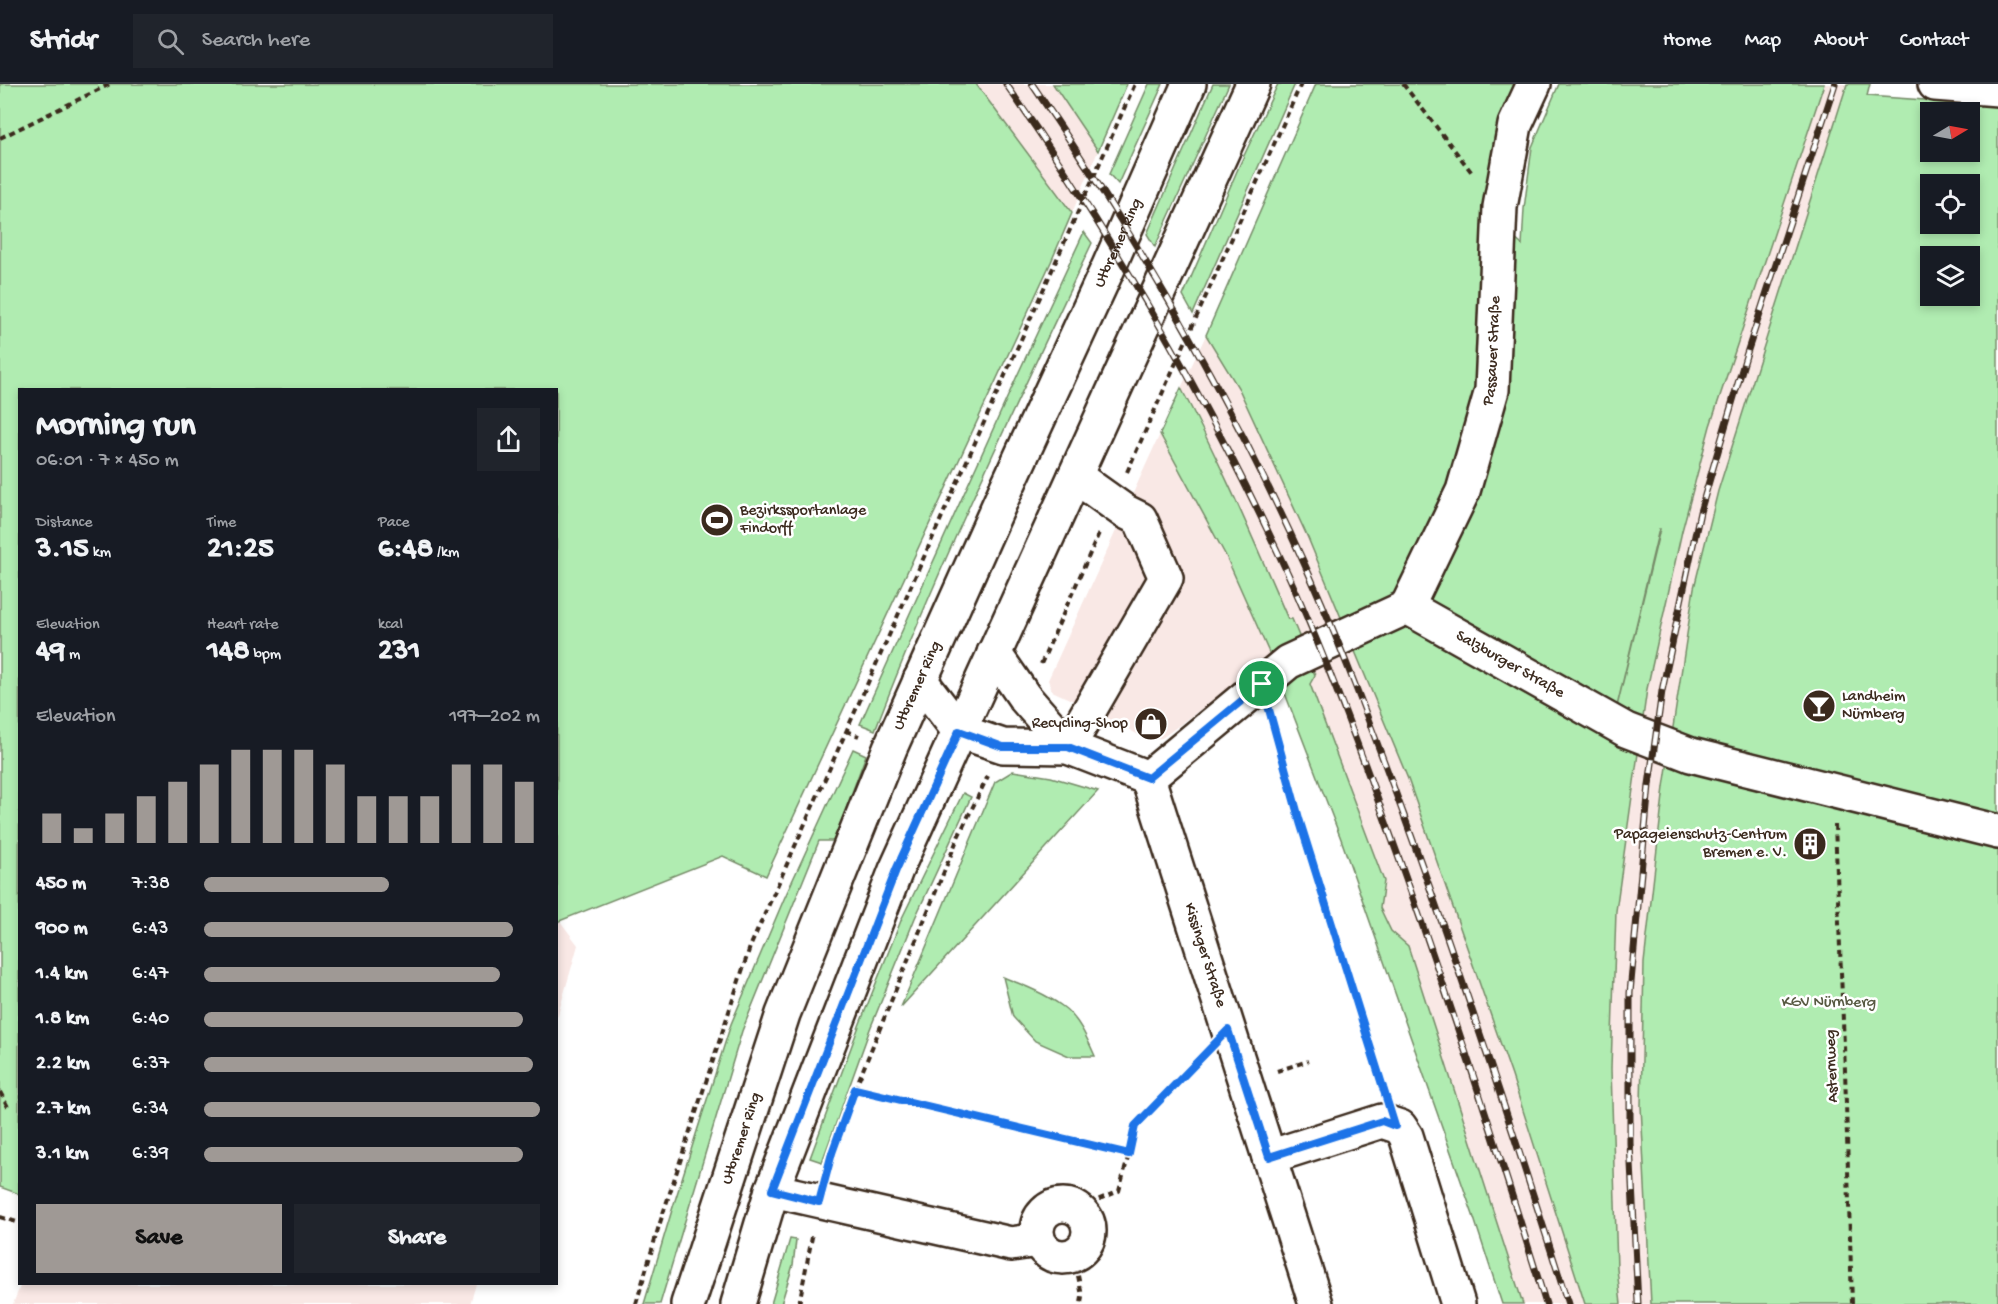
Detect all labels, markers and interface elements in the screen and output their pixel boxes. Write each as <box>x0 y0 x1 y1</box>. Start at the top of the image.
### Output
search box <box>133 14 553 68</box>
text: Stridr <box>30 25 97 58</box>
icon: search <box>154 25 187 58</box>
text: Search here <box>202 28 310 54</box>
text: Home <box>1663 29 1711 54</box>
text: Map <box>1744 29 1781 54</box>
text: About <box>1814 29 1867 54</box>
text: Contact <box>1900 29 1968 54</box>
north arrow <box>1920 102 1980 162</box>
map controls <box>1920 102 1980 306</box>
button: locate <box>1920 174 1980 234</box>
street label: Utbremer Ring <box>1091 196 1147 291</box>
button: layers <box>1920 246 1980 306</box>
street label: Passauer Straße <box>1478 295 1506 409</box>
text: Morning run <box>36 408 196 446</box>
button: share <box>477 408 540 471</box>
text: 06:01 · 7 × 450 m <box>36 450 179 473</box>
sports icon: Bezirkssportanlage Findorff <box>699 502 735 538</box>
place label: Bezirkssportanlage Findorff <box>739 502 867 539</box>
text: Distance <box>36 514 93 533</box>
text: Time <box>207 514 236 533</box>
text: Pace <box>378 514 409 533</box>
text: 3.15 <box>36 533 89 568</box>
text: 21:25 <box>207 533 274 568</box>
text: 6:48 <box>378 533 433 568</box>
text: km <box>89 544 111 563</box>
text: /km <box>433 544 459 563</box>
text: Elevation <box>36 616 100 635</box>
text: Heart rate <box>207 616 279 635</box>
text: kcal <box>378 616 403 635</box>
street label: Salzburger Straße <box>1452 627 1568 703</box>
text: 49 <box>36 635 65 670</box>
text: 148 <box>207 635 250 670</box>
text: 231 <box>378 635 420 670</box>
street label: Utbremer Ring <box>890 638 946 733</box>
text: m <box>65 646 80 665</box>
text: bpm <box>250 646 281 665</box>
pin <box>1236 658 1287 709</box>
icon: arrive <box>1245 667 1278 700</box>
bar icon: Landheim Nürnberg <box>1801 688 1837 724</box>
place label: Landheim Nürnberg <box>1842 688 1906 725</box>
text: Elevation <box>36 706 116 729</box>
text: 197–202 m <box>449 706 540 729</box>
shop icon: Recycling-Shop <box>1133 706 1169 742</box>
place label: Recycling-Shop <box>1032 715 1128 734</box>
place label: Papageienschutz-Centrum Bremen e. V. <box>1613 826 1788 863</box>
building icon: Papageienschutz-Centrum Bremen e. V. <box>1792 826 1828 862</box>
text: 450 m <box>36 873 86 896</box>
text: 7:38 <box>132 873 170 896</box>
street label: Kissinger Straße <box>1179 901 1230 1010</box>
text: 900 m <box>36 918 88 941</box>
text: 6:43 <box>132 918 168 941</box>
text: 1.4 km <box>36 963 88 986</box>
text: 6:47 <box>132 963 168 986</box>
park label: KGV Nürnberg <box>1782 994 1876 1013</box>
text: 1.8 km <box>36 1008 89 1031</box>
text: 6:40 <box>132 1008 169 1031</box>
street label: Asternweg <box>1822 1029 1844 1103</box>
text: 2.2 km <box>36 1053 90 1076</box>
text: 6:37 <box>132 1053 169 1076</box>
street label: Utbremer Ring <box>718 1090 766 1187</box>
text: 2.7 km <box>36 1098 90 1121</box>
text: 6:34 <box>132 1098 168 1121</box>
text: 3.1 km <box>36 1143 89 1166</box>
text: 6:39 <box>132 1143 169 1166</box>
button: Save <box>36 1204 282 1273</box>
button: Share <box>294 1204 540 1273</box>

